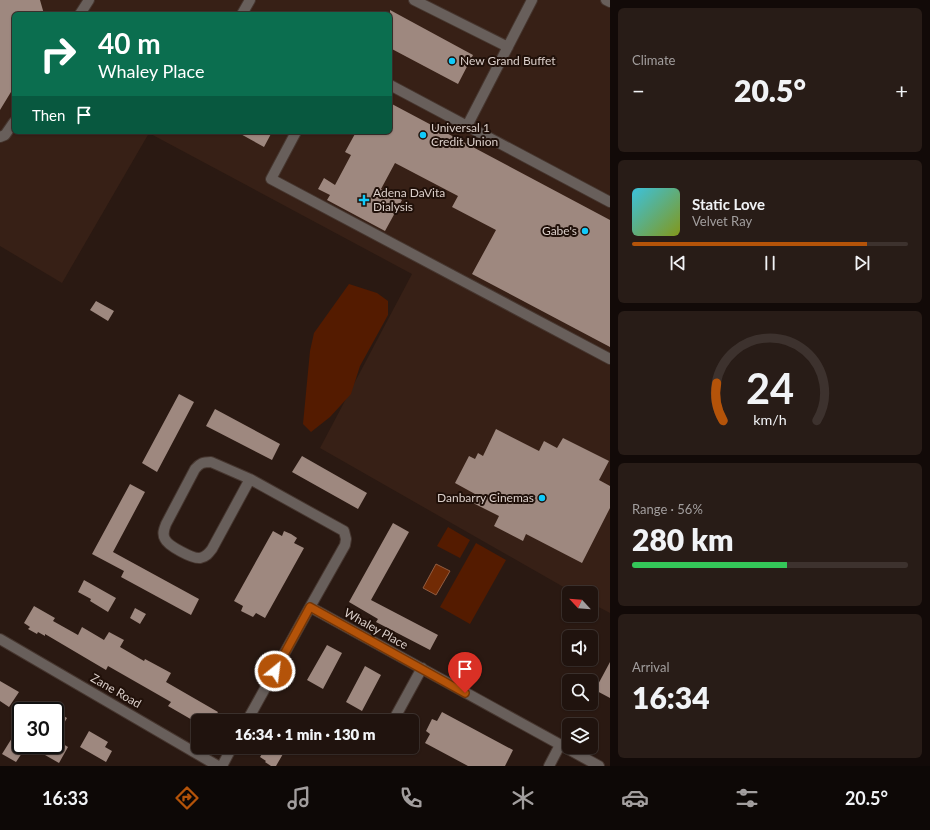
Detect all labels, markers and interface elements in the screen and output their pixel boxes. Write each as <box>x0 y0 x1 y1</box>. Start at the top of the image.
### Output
text: 40 m <box>98 26 161 60</box>
icon: right <box>32 28 84 80</box>
text: Climate <box>632 52 675 68</box>
place label: New Grand Buffet <box>460 53 556 68</box>
marker: New Grand Buffet <box>447 56 457 66</box>
text: Whaley Place <box>98 60 204 82</box>
text: 20.5° <box>734 72 806 108</box>
text: − <box>632 77 645 104</box>
text: + <box>895 77 908 104</box>
icon: arrive <box>73 104 95 126</box>
text: Then <box>32 106 65 124</box>
place label: Universal 1 Credit Union <box>431 120 498 149</box>
marker: Universal 1 Credit Union <box>418 130 428 140</box>
place label: Adena DaVita Dialysis <box>373 185 445 214</box>
marker: Adena DaVita Dialysis <box>358 194 370 206</box>
text: Static Love <box>692 195 765 213</box>
text: Velvet Ray <box>692 213 752 229</box>
place label: Gabe's <box>542 223 577 238</box>
marker: Gabe's <box>580 226 590 236</box>
icon: previous <box>667 252 689 274</box>
icon: pause <box>759 252 781 274</box>
icon: next <box>851 252 873 274</box>
text: 24 <box>746 363 794 413</box>
text: km/h <box>753 411 787 428</box>
place label: Danbarry Cinemas <box>437 490 534 505</box>
marker: Danbarry Cinemas <box>537 493 547 503</box>
text: Range · 56% <box>632 501 703 517</box>
text: 280 km <box>632 521 733 557</box>
north arrow <box>562 586 598 622</box>
map controls <box>562 586 598 754</box>
street label: Whaley Place <box>342 605 411 652</box>
button: sound <box>562 630 598 666</box>
position arrow <box>254 650 296 692</box>
pin <box>448 652 482 693</box>
icon: arrive <box>454 658 476 680</box>
text: Arrival <box>632 659 669 675</box>
street label: Zane Road <box>88 670 144 711</box>
button: search <box>562 674 598 710</box>
text: 16:34 <box>632 679 710 715</box>
speed limit sign: 30 <box>12 702 64 754</box>
button: layers <box>562 718 598 754</box>
text: 16:34 · 1 min · 130 m <box>234 725 376 743</box>
icon: directions <box>173 784 201 812</box>
icon: music <box>285 784 313 812</box>
icon: phone <box>397 784 425 812</box>
icon: climate <box>509 784 537 812</box>
icon: car <box>621 784 649 812</box>
icon: filters <box>733 784 761 812</box>
text: 16:33 <box>42 787 88 809</box>
text: 20.5° <box>845 787 888 809</box>

